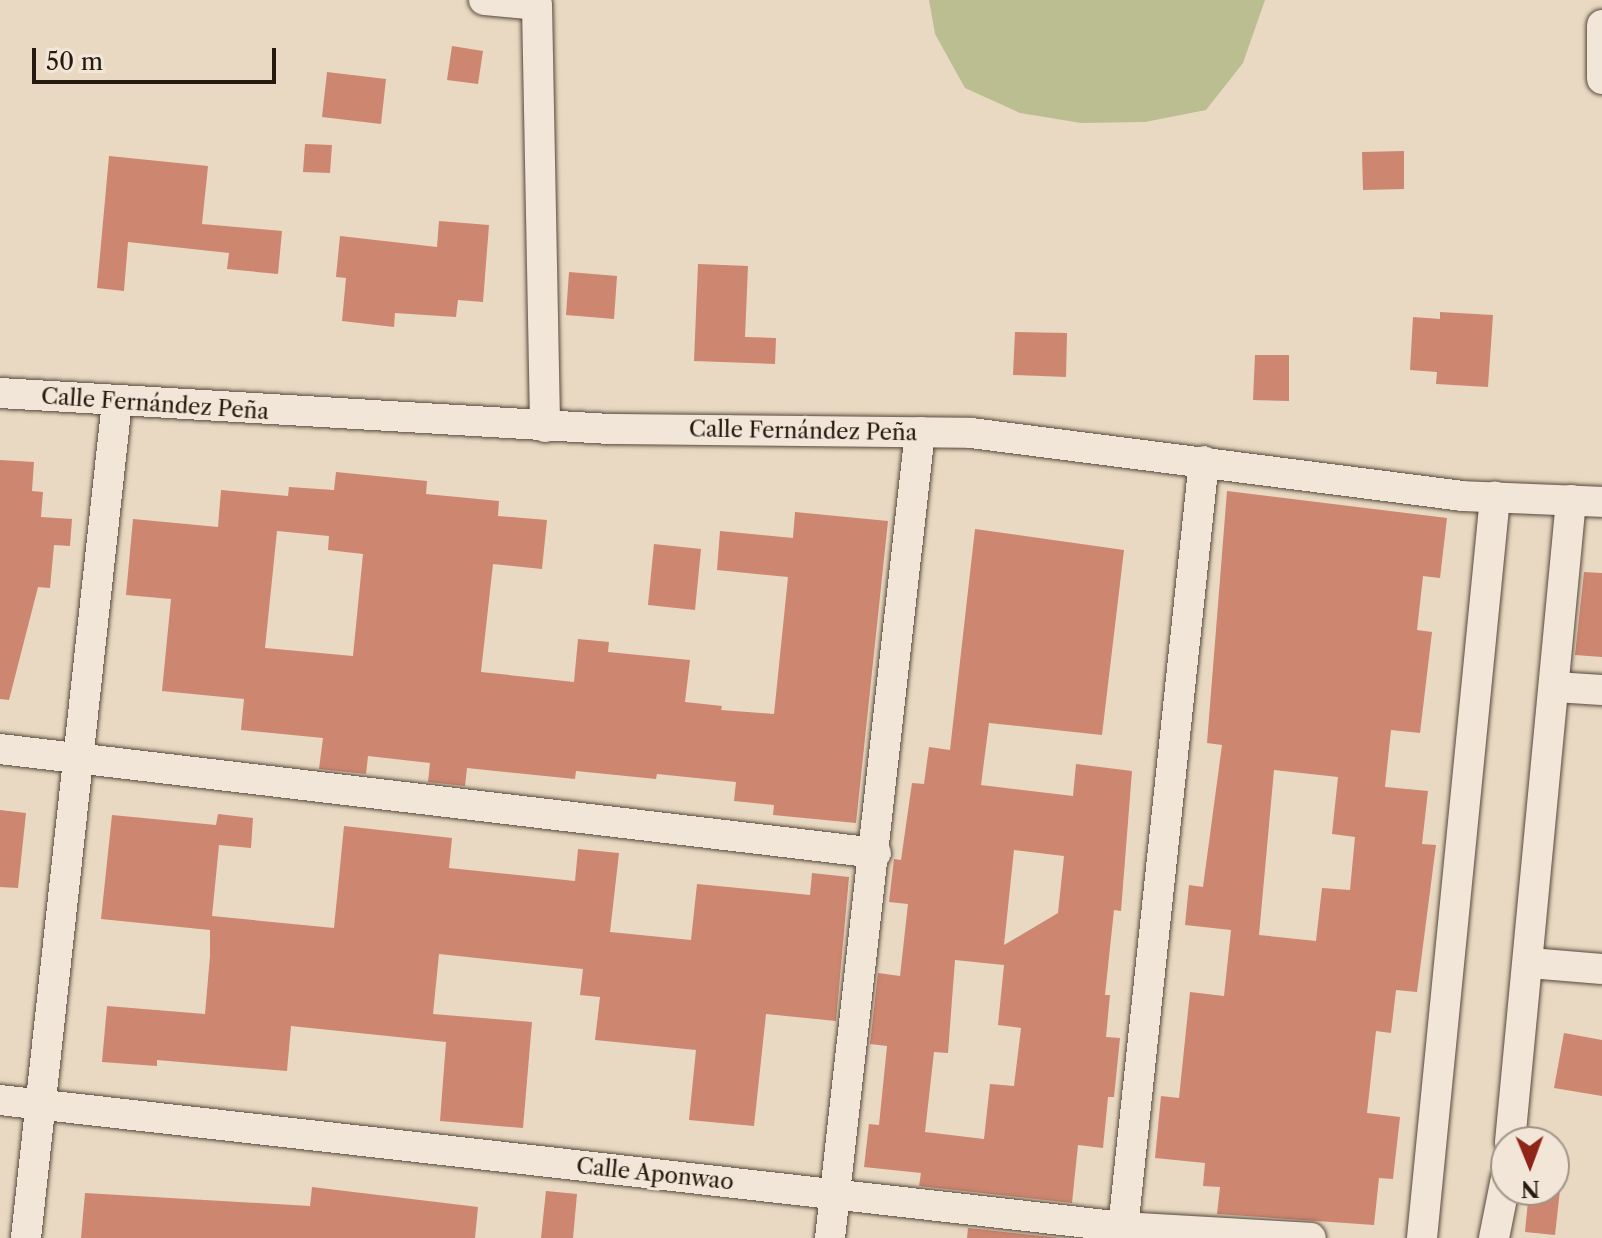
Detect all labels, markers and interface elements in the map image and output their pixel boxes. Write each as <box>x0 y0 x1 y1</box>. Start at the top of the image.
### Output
scale bar <box>36 32 280 82</box>
text: 50 m <box>46 47 103 76</box>
street label: Calle Fernández Peña <box>40 383 270 425</box>
street label: Calle Fernández Peña <box>689 416 917 446</box>
north arrow <box>1490 1126 1570 1206</box>
street label: Calle Aponwao <box>575 1153 735 1195</box>
text: N <box>1521 1175 1540 1202</box>

